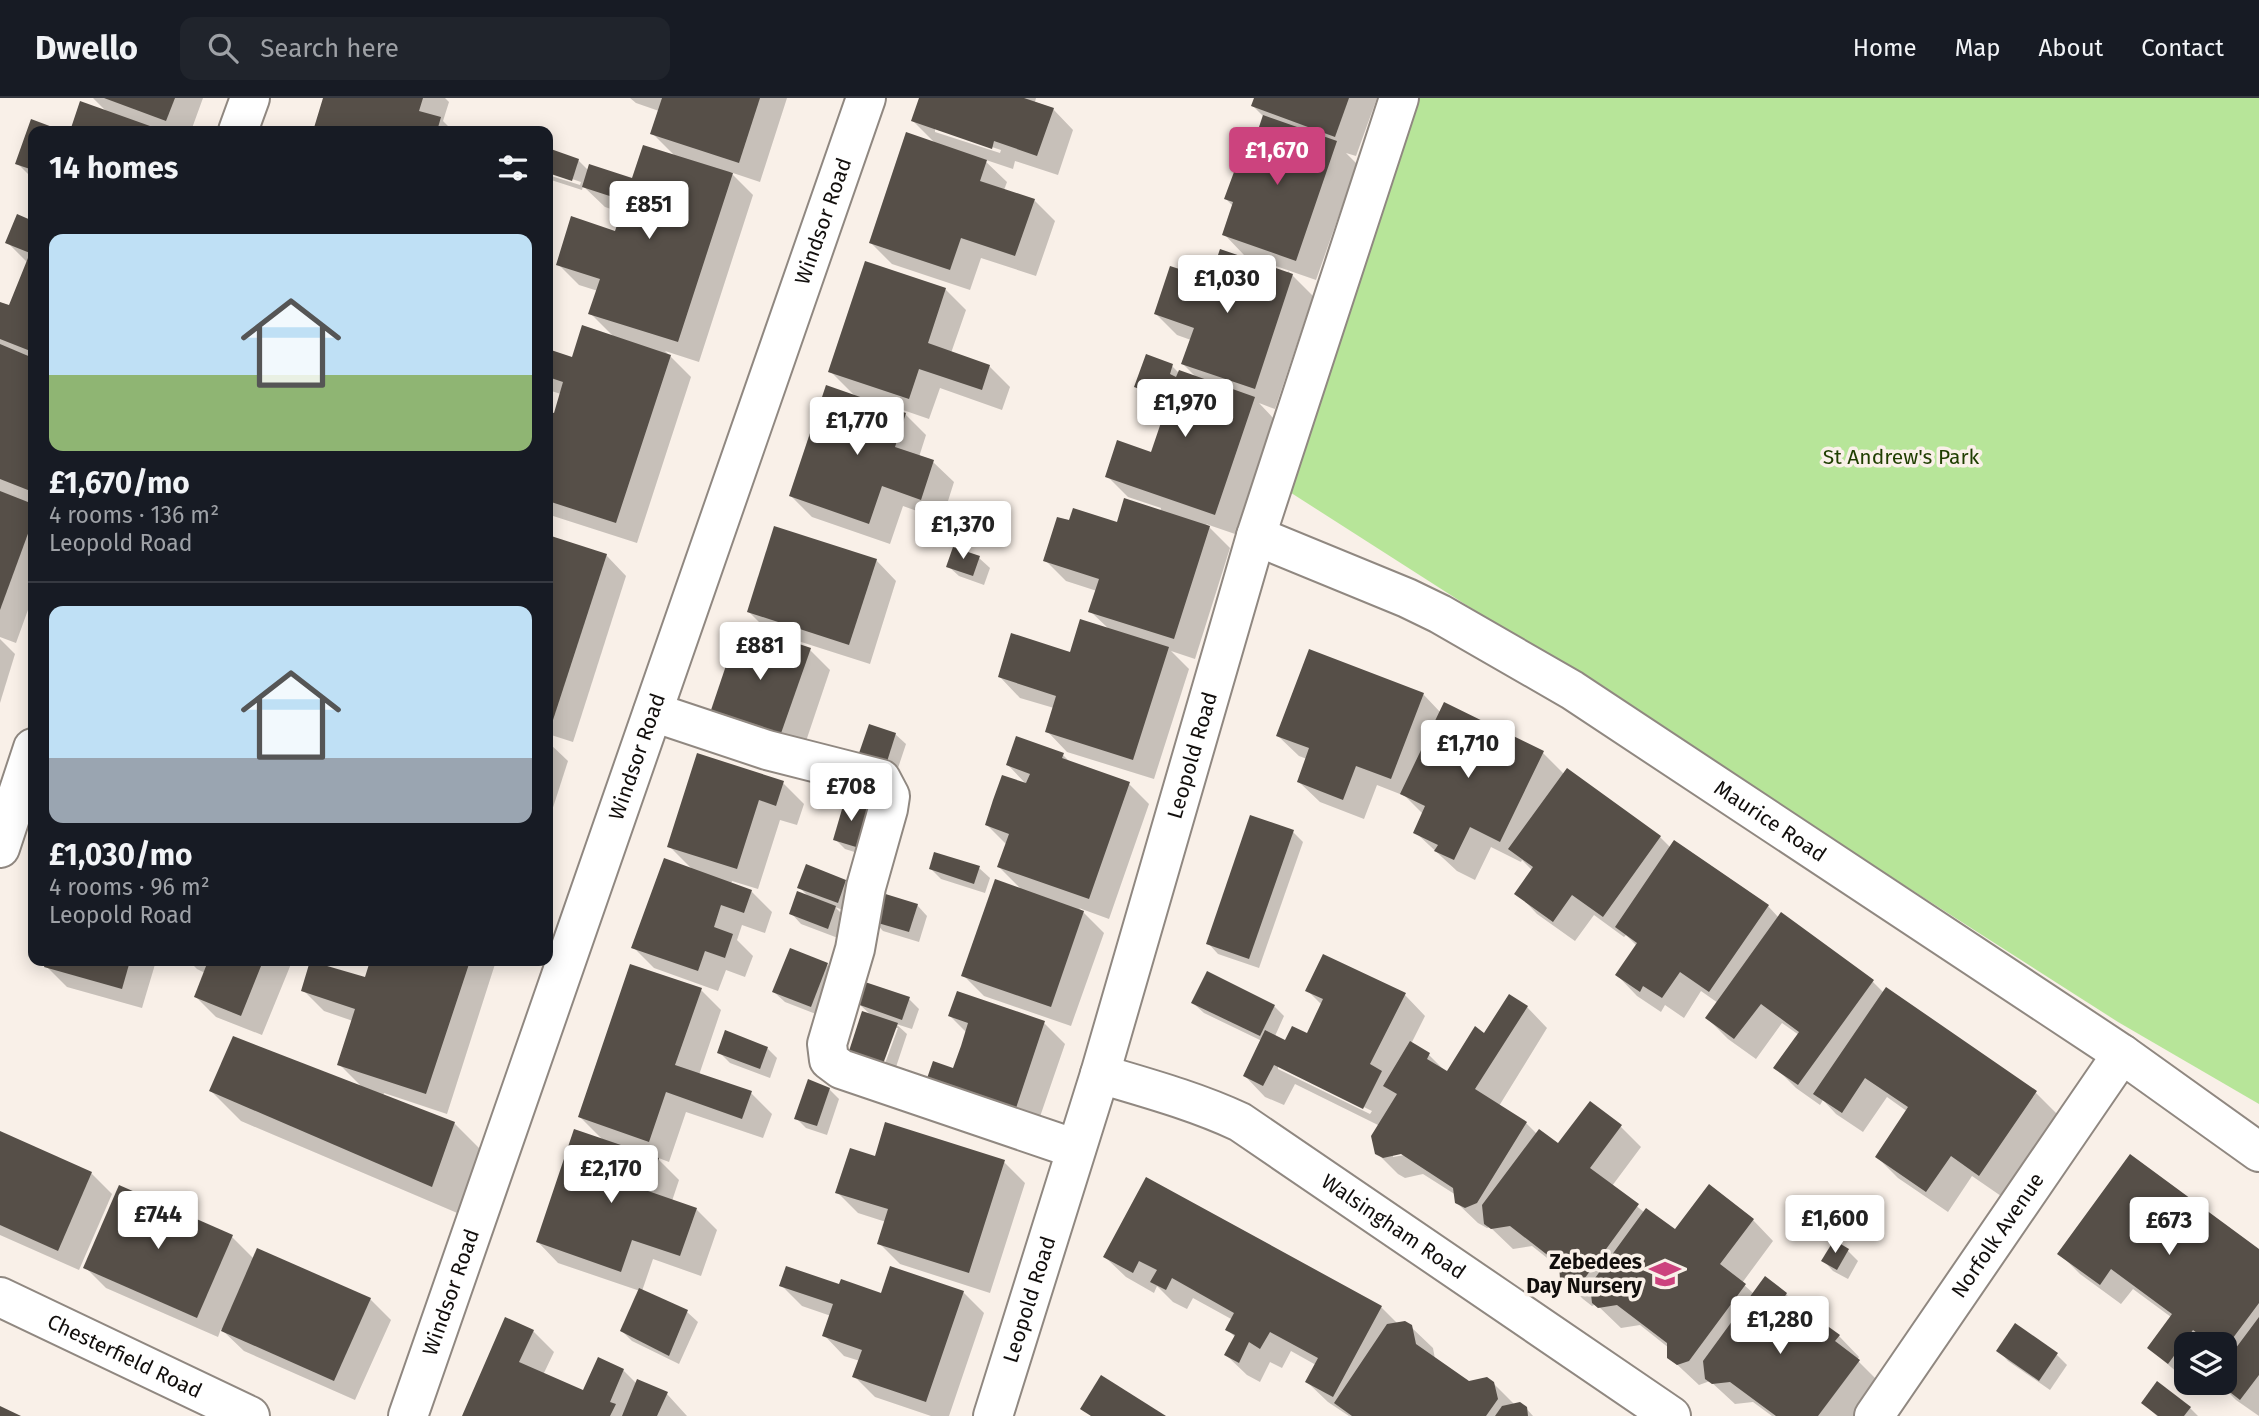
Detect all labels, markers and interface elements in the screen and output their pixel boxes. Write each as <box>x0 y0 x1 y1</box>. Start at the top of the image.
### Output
search box <box>180 17 670 80</box>
text: Dwello <box>35 28 138 68</box>
icon: search <box>204 29 242 67</box>
text: Search here <box>260 33 399 64</box>
text: Home <box>1853 34 1917 62</box>
text: Map <box>1955 34 2001 62</box>
text: About <box>2039 34 2103 62</box>
text: Contact <box>2141 34 2224 62</box>
pin: £1,670 <box>1220 127 1334 187</box>
text: £1,670 <box>1245 136 1309 164</box>
icon: filters <box>494 149 532 187</box>
text: 14 homes <box>49 150 178 186</box>
street label: Windsor Road <box>789 154 857 288</box>
pin: £851 <box>608 181 690 241</box>
text: £851 <box>626 190 673 218</box>
pin: £1,030 <box>1170 256 1284 315</box>
text: £1,030 <box>1194 264 1260 292</box>
icon: home <box>228 280 354 406</box>
pin: £1,970 <box>1128 380 1242 439</box>
text: £1,970 <box>1153 388 1217 416</box>
pin: £1,770 <box>800 398 914 457</box>
text: £1,770 <box>826 406 888 434</box>
park label: St Andrew's Park <box>1823 444 1980 470</box>
text: £1,670/mo <box>49 465 190 501</box>
text: 4 rooms · 136 m² <box>49 501 219 529</box>
pin: £1,370 <box>906 502 1020 561</box>
text: £1,370 <box>931 510 995 538</box>
text: Leopold Road <box>49 529 192 557</box>
pin: £881 <box>719 622 801 682</box>
text: £881 <box>736 631 784 659</box>
icon: home <box>228 652 354 778</box>
street label: Leopold Road <box>1162 689 1223 822</box>
street label: Windsor Road <box>603 690 671 823</box>
pin: £1,710 <box>1411 720 1525 780</box>
text: £1,710 <box>1437 729 1499 757</box>
pin: £708 <box>810 764 892 823</box>
text: £708 <box>826 772 876 800</box>
street label: Maurice Road <box>1709 775 1831 868</box>
text: £1,030/mo <box>49 837 193 873</box>
text: 4 rooms · 96 m² <box>49 873 210 901</box>
text: Leopold Road <box>49 901 192 929</box>
pin: £2,170 <box>554 1146 668 1205</box>
text: £2,170 <box>580 1154 642 1182</box>
street label: Walsingham Road <box>1316 1168 1471 1285</box>
street label: Norfolk Avenue <box>1946 1168 2050 1303</box>
pin: £744 <box>117 1192 199 1251</box>
pin: £1,600 <box>1778 1196 1892 1255</box>
pin: £673 <box>2128 1198 2210 1257</box>
text: £744 <box>134 1200 182 1228</box>
text: £1,600 <box>1801 1204 1869 1232</box>
text: £673 <box>2146 1206 2192 1234</box>
street label: Windsor Road <box>417 1225 485 1359</box>
street label: Leopold Road <box>997 1233 1061 1366</box>
place label: Zebedees Day Nursery <box>1526 1249 1642 1299</box>
school or university icon: Zebedees Day Nursery <box>1648 1257 1682 1291</box>
pin: £1,280 <box>1723 1296 1837 1356</box>
text: £1,280 <box>1747 1305 1813 1333</box>
street label: Chesterfield Road <box>43 1308 206 1404</box>
map controls <box>2174 1332 2237 1395</box>
button: layers <box>2174 1332 2237 1395</box>

